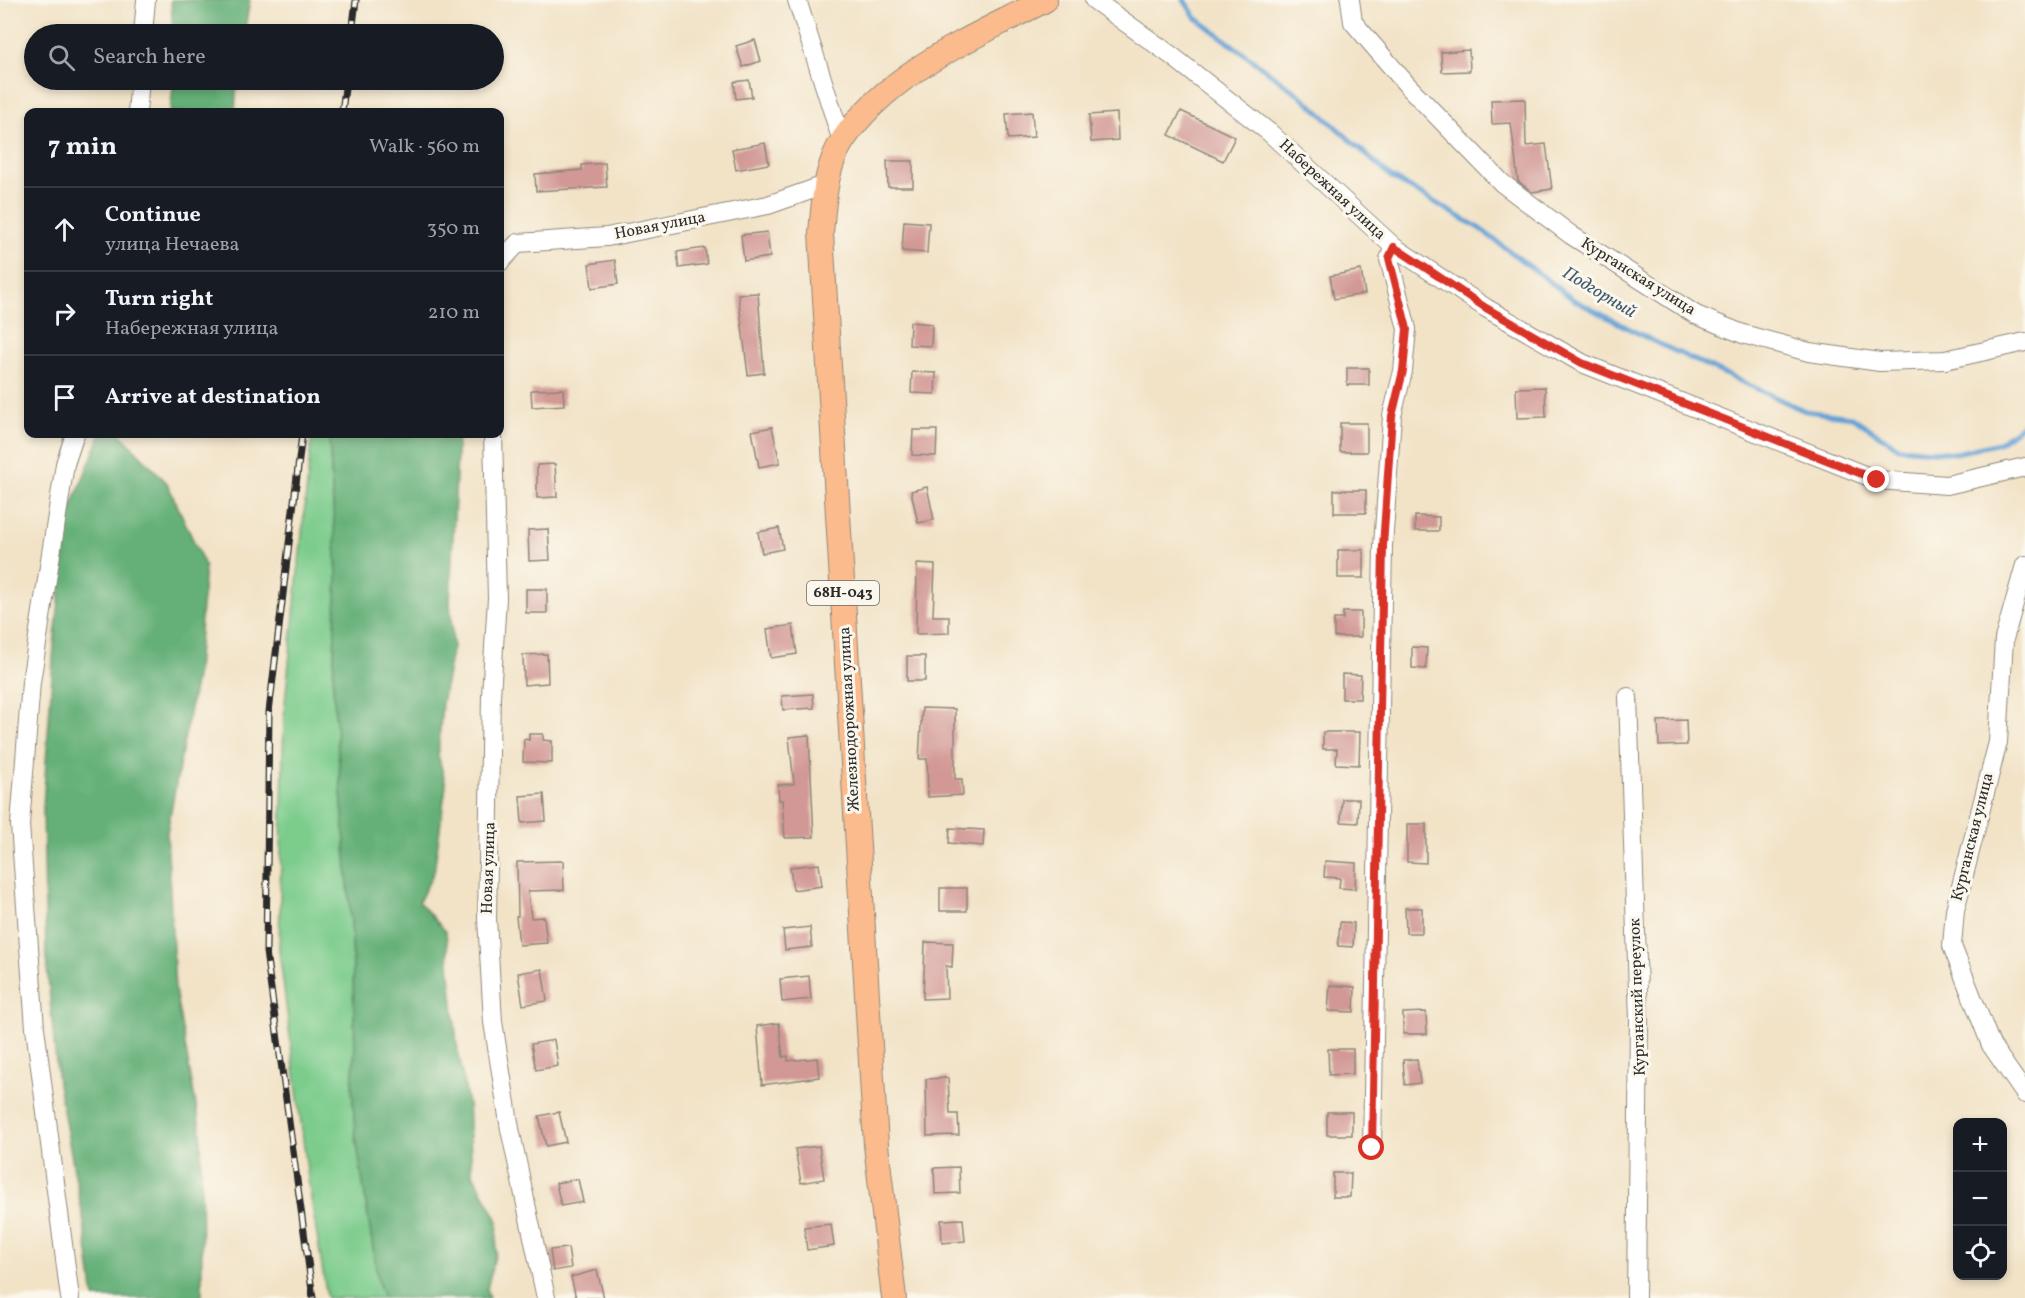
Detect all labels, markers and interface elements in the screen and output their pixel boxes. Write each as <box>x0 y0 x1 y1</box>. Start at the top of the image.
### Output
search box <box>24 24 504 90</box>
icon: search <box>45 41 78 74</box>
text: Search here <box>93 42 206 73</box>
text: 7 min <box>48 129 117 165</box>
text: Walk · 560 m <box>369 133 480 161</box>
street label: Набережная улица <box>1274 135 1390 245</box>
text: Continue <box>105 200 201 231</box>
street label: Новая улица <box>613 206 707 246</box>
icon: ahead <box>48 213 81 246</box>
text: 350 m <box>427 215 480 243</box>
text: улица Нечаева <box>105 231 240 259</box>
street label: Курганская улица <box>1576 233 1700 321</box>
water label: Подгорный <box>1557 261 1641 325</box>
text: Turn right <box>105 284 213 315</box>
icon: right <box>48 297 81 330</box>
text: 210 m <box>428 299 480 327</box>
text: Набережная улица <box>105 315 279 343</box>
icon: arrive <box>48 381 81 414</box>
text: Arrive at destination <box>105 382 321 413</box>
route end <box>1863 466 1889 492</box>
road number: 68Н-043 <box>807 581 879 605</box>
street label: Железнодорожная улица <box>834 626 866 812</box>
street label: Курганская улица <box>1946 771 2000 903</box>
street label: Новая улица <box>476 821 502 914</box>
street label: Курганский переулок <box>1624 917 1652 1076</box>
map controls <box>1953 1118 2007 1280</box>
button: + <box>1953 1118 2007 1172</box>
route start <box>1358 1134 1384 1160</box>
button: − <box>1953 1172 2007 1226</box>
button: locate <box>1953 1226 2007 1280</box>

